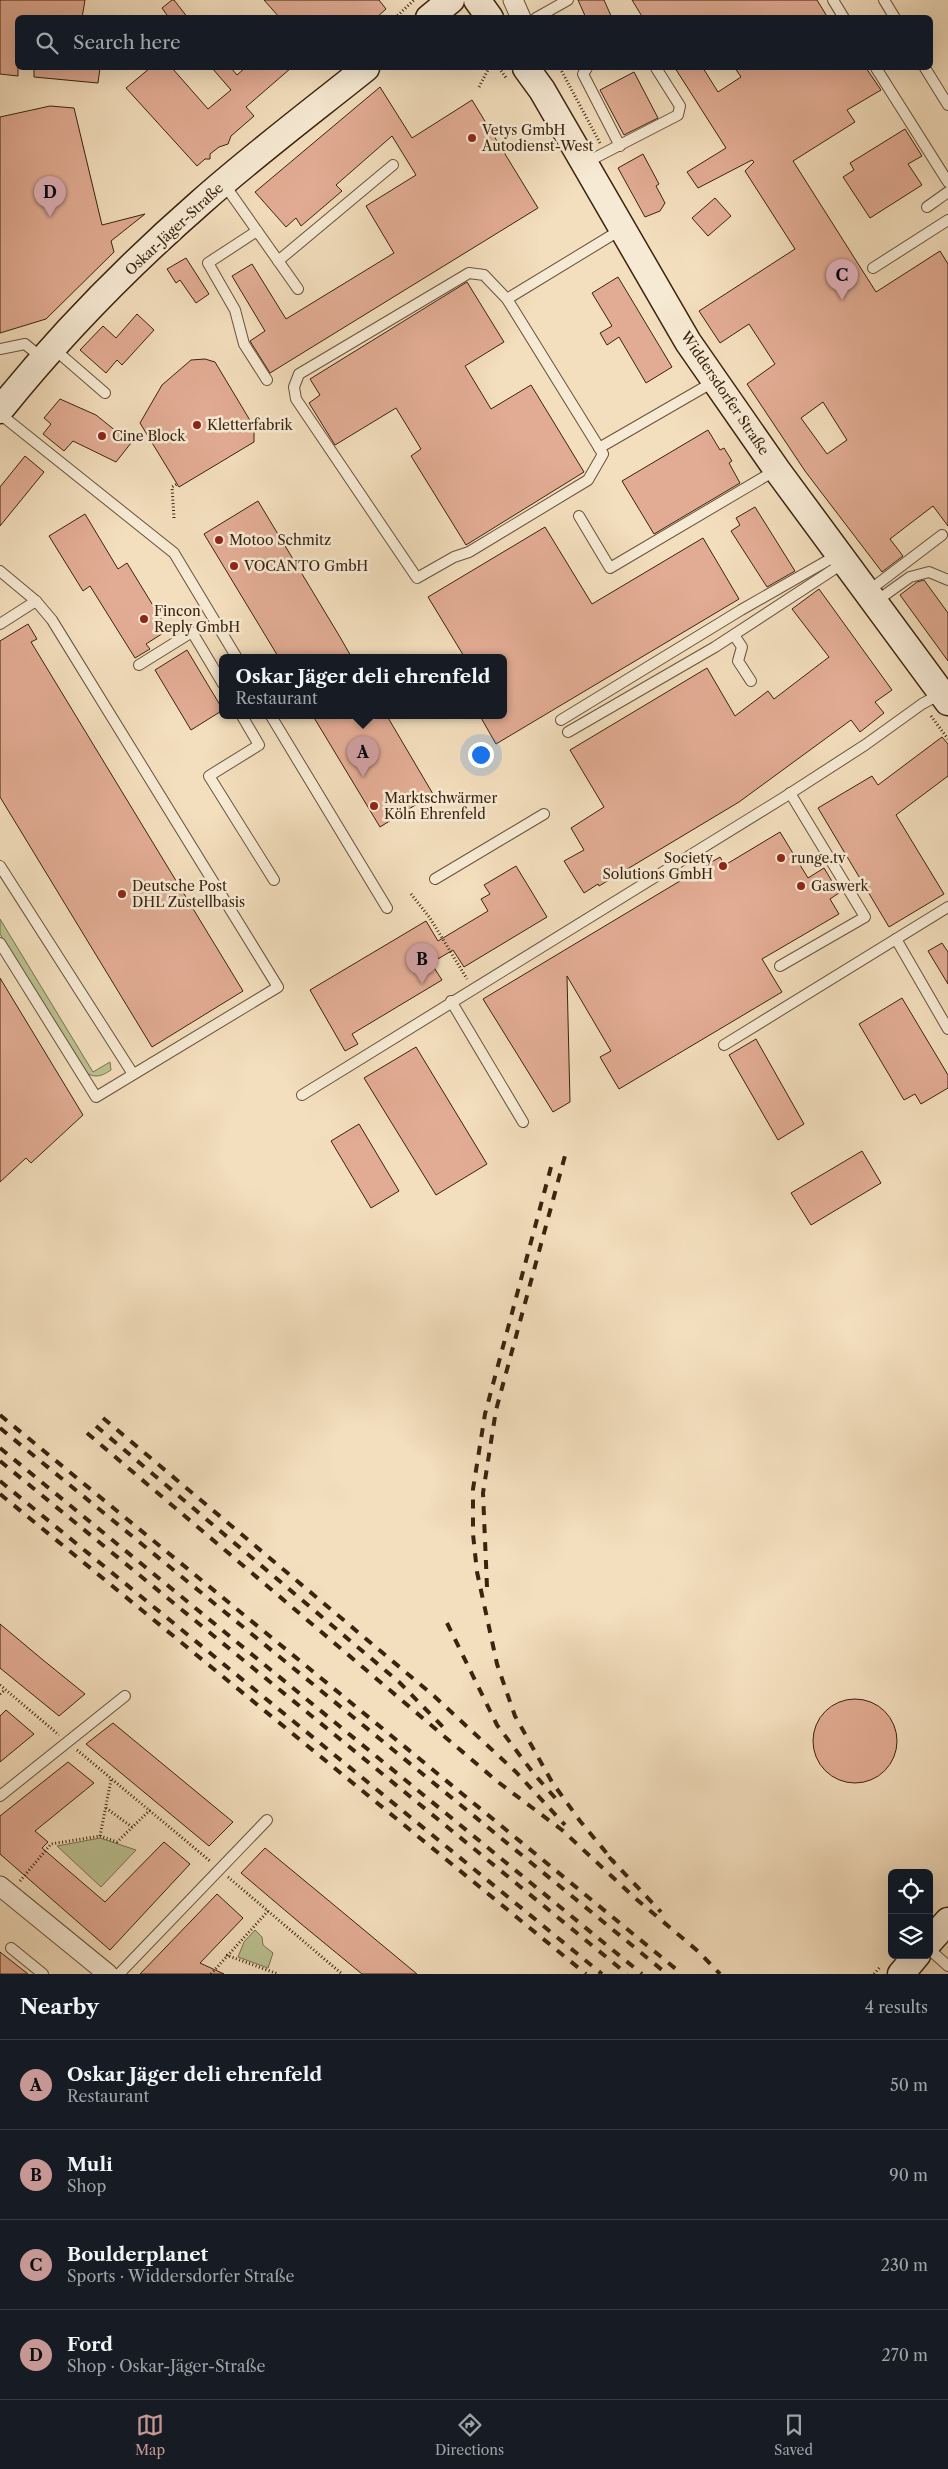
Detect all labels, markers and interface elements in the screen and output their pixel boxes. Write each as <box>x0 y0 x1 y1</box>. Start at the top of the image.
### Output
search box <box>15 15 933 70</box>
icon: search <box>33 29 61 57</box>
text: Search here <box>73 31 181 54</box>
place label: Vetys GmbH Autodienst-West <box>481 121 593 155</box>
marker: Vetys GmbH Autodienst-West <box>466 132 478 144</box>
pin: D <box>34 176 66 217</box>
street label: Oskar-Jäger-Straße <box>121 179 227 279</box>
pin: C <box>826 259 858 300</box>
street label: Widdersdorfer Straße <box>676 327 773 459</box>
place label: Kletterfabrik <box>207 416 294 434</box>
marker: Kletterfabrik <box>191 419 203 431</box>
place label: Cine Block <box>112 427 186 445</box>
marker: Cine Block <box>96 430 108 442</box>
place label: Motoo Schmitz <box>229 531 331 549</box>
marker: Motoo Schmitz <box>213 534 225 546</box>
place label: VOCANTO GmbH <box>243 557 368 575</box>
marker: VOCANTO GmbH <box>228 560 240 572</box>
place label: Fincon Reply GmbH <box>154 602 240 636</box>
marker: Fincon Reply GmbH <box>138 613 150 625</box>
popup <box>219 654 507 719</box>
text: Oskar Jäger deli ehrenfeld <box>235 665 491 688</box>
text: Restaurant <box>235 688 318 708</box>
pin: A <box>347 736 379 777</box>
your location <box>468 742 494 768</box>
place label: Marktschwärmer Köln Ehrenfeld <box>384 789 497 823</box>
marker: Marktschwärmer Köln Ehrenfeld <box>368 800 380 812</box>
place label: Society Solutions GmbH <box>602 849 713 883</box>
place label: runge.tv <box>791 849 846 867</box>
marker: runge.tv <box>775 852 787 864</box>
marker: Society Solutions GmbH <box>717 860 729 872</box>
place label: Deutsche Post DHL Zustellbasis <box>132 877 245 911</box>
place label: Gaswerk <box>811 877 870 895</box>
marker: Gaswerk <box>795 880 807 892</box>
marker: Deutsche Post DHL Zustellbasis <box>116 888 128 900</box>
pin: B <box>406 943 438 984</box>
map controls <box>888 1869 933 1959</box>
button: locate <box>888 1869 933 1914</box>
button: layers <box>888 1914 933 1959</box>
text: Nearby <box>20 1994 99 2019</box>
text: 4 results <box>865 1997 928 2017</box>
text: Oskar Jäger deli ehrenfeld <box>67 2063 322 2086</box>
text: A <box>30 2075 42 2095</box>
text: 50 m <box>890 2075 928 2095</box>
text: Restaurant <box>67 2086 149 2106</box>
text: Muli <box>67 2153 113 2176</box>
text: B <box>30 2165 42 2185</box>
text: 90 m <box>889 2165 928 2185</box>
text: Shop <box>67 2176 106 2196</box>
text: Boulderplanet <box>67 2243 208 2266</box>
text: C <box>30 2255 42 2275</box>
text: 230 m <box>881 2255 928 2275</box>
text: Sports · Widdersdorfer Straße <box>67 2266 294 2286</box>
text: Ford <box>67 2333 113 2356</box>
text: D <box>29 2345 43 2365</box>
text: 270 m <box>882 2345 928 2365</box>
text: Shop · Oskar-Jäger-Straße <box>67 2356 265 2376</box>
tab: Map <box>135 2411 165 2459</box>
tab: Directions <box>435 2411 504 2459</box>
tab: Saved <box>774 2411 813 2459</box>

